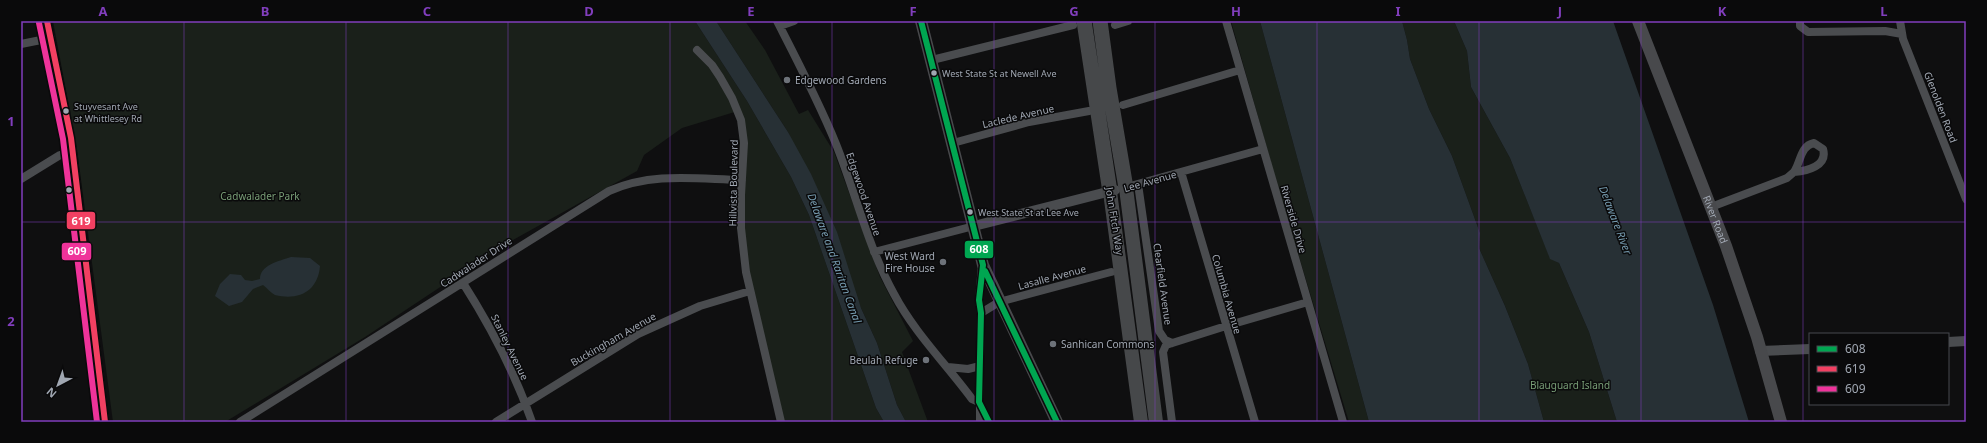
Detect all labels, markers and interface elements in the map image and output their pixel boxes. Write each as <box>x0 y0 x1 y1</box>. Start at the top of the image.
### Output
text: A <box>99 2 108 20</box>
text: B <box>261 2 269 20</box>
text: C <box>423 2 431 20</box>
text: D <box>584 2 594 20</box>
text: E <box>747 2 755 20</box>
text: F <box>909 2 917 20</box>
text: G <box>1069 2 1079 20</box>
text: H <box>1231 2 1241 20</box>
text: I <box>1395 2 1401 20</box>
text: J <box>1557 2 1562 20</box>
text: K <box>1718 2 1727 20</box>
text: L <box>1880 2 1888 20</box>
place label: West State St at Newell Ave <box>942 67 1057 80</box>
marker: West State St at Newell Ave <box>929 68 939 78</box>
street label: Glenolden Road <box>1921 70 1961 144</box>
place label: Edgewood Gardens <box>795 73 887 87</box>
marker: Edgewood Gardens <box>782 75 792 85</box>
place label: Stuyvesant Ave at Whittlesey Rd <box>74 100 142 125</box>
street label: Laclede Avenue <box>981 101 1056 131</box>
marker: Stuyvesant Ave at Whittlesey Rd <box>61 106 71 116</box>
text: 1 <box>7 112 15 130</box>
street label: Hillvista Boulevard <box>725 139 741 227</box>
street label: Edgewood Avenue <box>843 151 885 238</box>
street label: Lee Avenue <box>1122 167 1178 195</box>
street label: Riverside Drive <box>1278 183 1310 255</box>
water label: Delaware River <box>1596 183 1636 257</box>
unlabelled marker <box>64 185 74 195</box>
street label: John Fitch Way <box>1103 185 1127 257</box>
park label: Cadwalader Park <box>220 189 300 203</box>
water label: Delaware and Raritan Canal <box>804 191 866 326</box>
street label: River Road <box>1700 193 1731 245</box>
place label: West State St at Lee Ave <box>978 206 1079 219</box>
marker: West State St at Lee Ave <box>965 207 975 217</box>
line badge: 619 <box>66 211 96 230</box>
text: 619 <box>72 213 90 228</box>
street label: Cadwalader Drive <box>437 233 515 290</box>
line badge: 608 <box>964 240 994 259</box>
text: 608 <box>970 241 988 256</box>
line badge: 609 <box>61 242 92 261</box>
street label: Clearfield Avenue <box>1150 242 1176 326</box>
text: 609 <box>68 243 86 258</box>
place label: West Ward Fire House <box>884 249 935 275</box>
street label: Columbia Avenue <box>1209 252 1245 336</box>
marker: West Ward Fire House <box>938 257 948 267</box>
street label: Lasalle Avenue <box>1016 261 1088 293</box>
street label: Buckingham Avenue <box>568 309 659 369</box>
text: 2 <box>7 312 15 330</box>
street label: Stanley Avenue <box>488 312 532 383</box>
legend <box>1809 333 1949 405</box>
place label: Sanhican Commons <box>1061 337 1155 351</box>
marker: Sanhican Commons <box>1048 339 1058 349</box>
text: 608 <box>1845 340 1866 357</box>
place label: Beulah Refuge <box>849 353 918 367</box>
marker: Beulah Refuge <box>921 355 931 365</box>
text: 619 <box>1845 360 1866 377</box>
north arrow <box>38 365 78 405</box>
park label: Blauguard Island <box>1530 378 1610 392</box>
text: 609 <box>1845 380 1866 397</box>
text: N <box>43 384 59 402</box>

